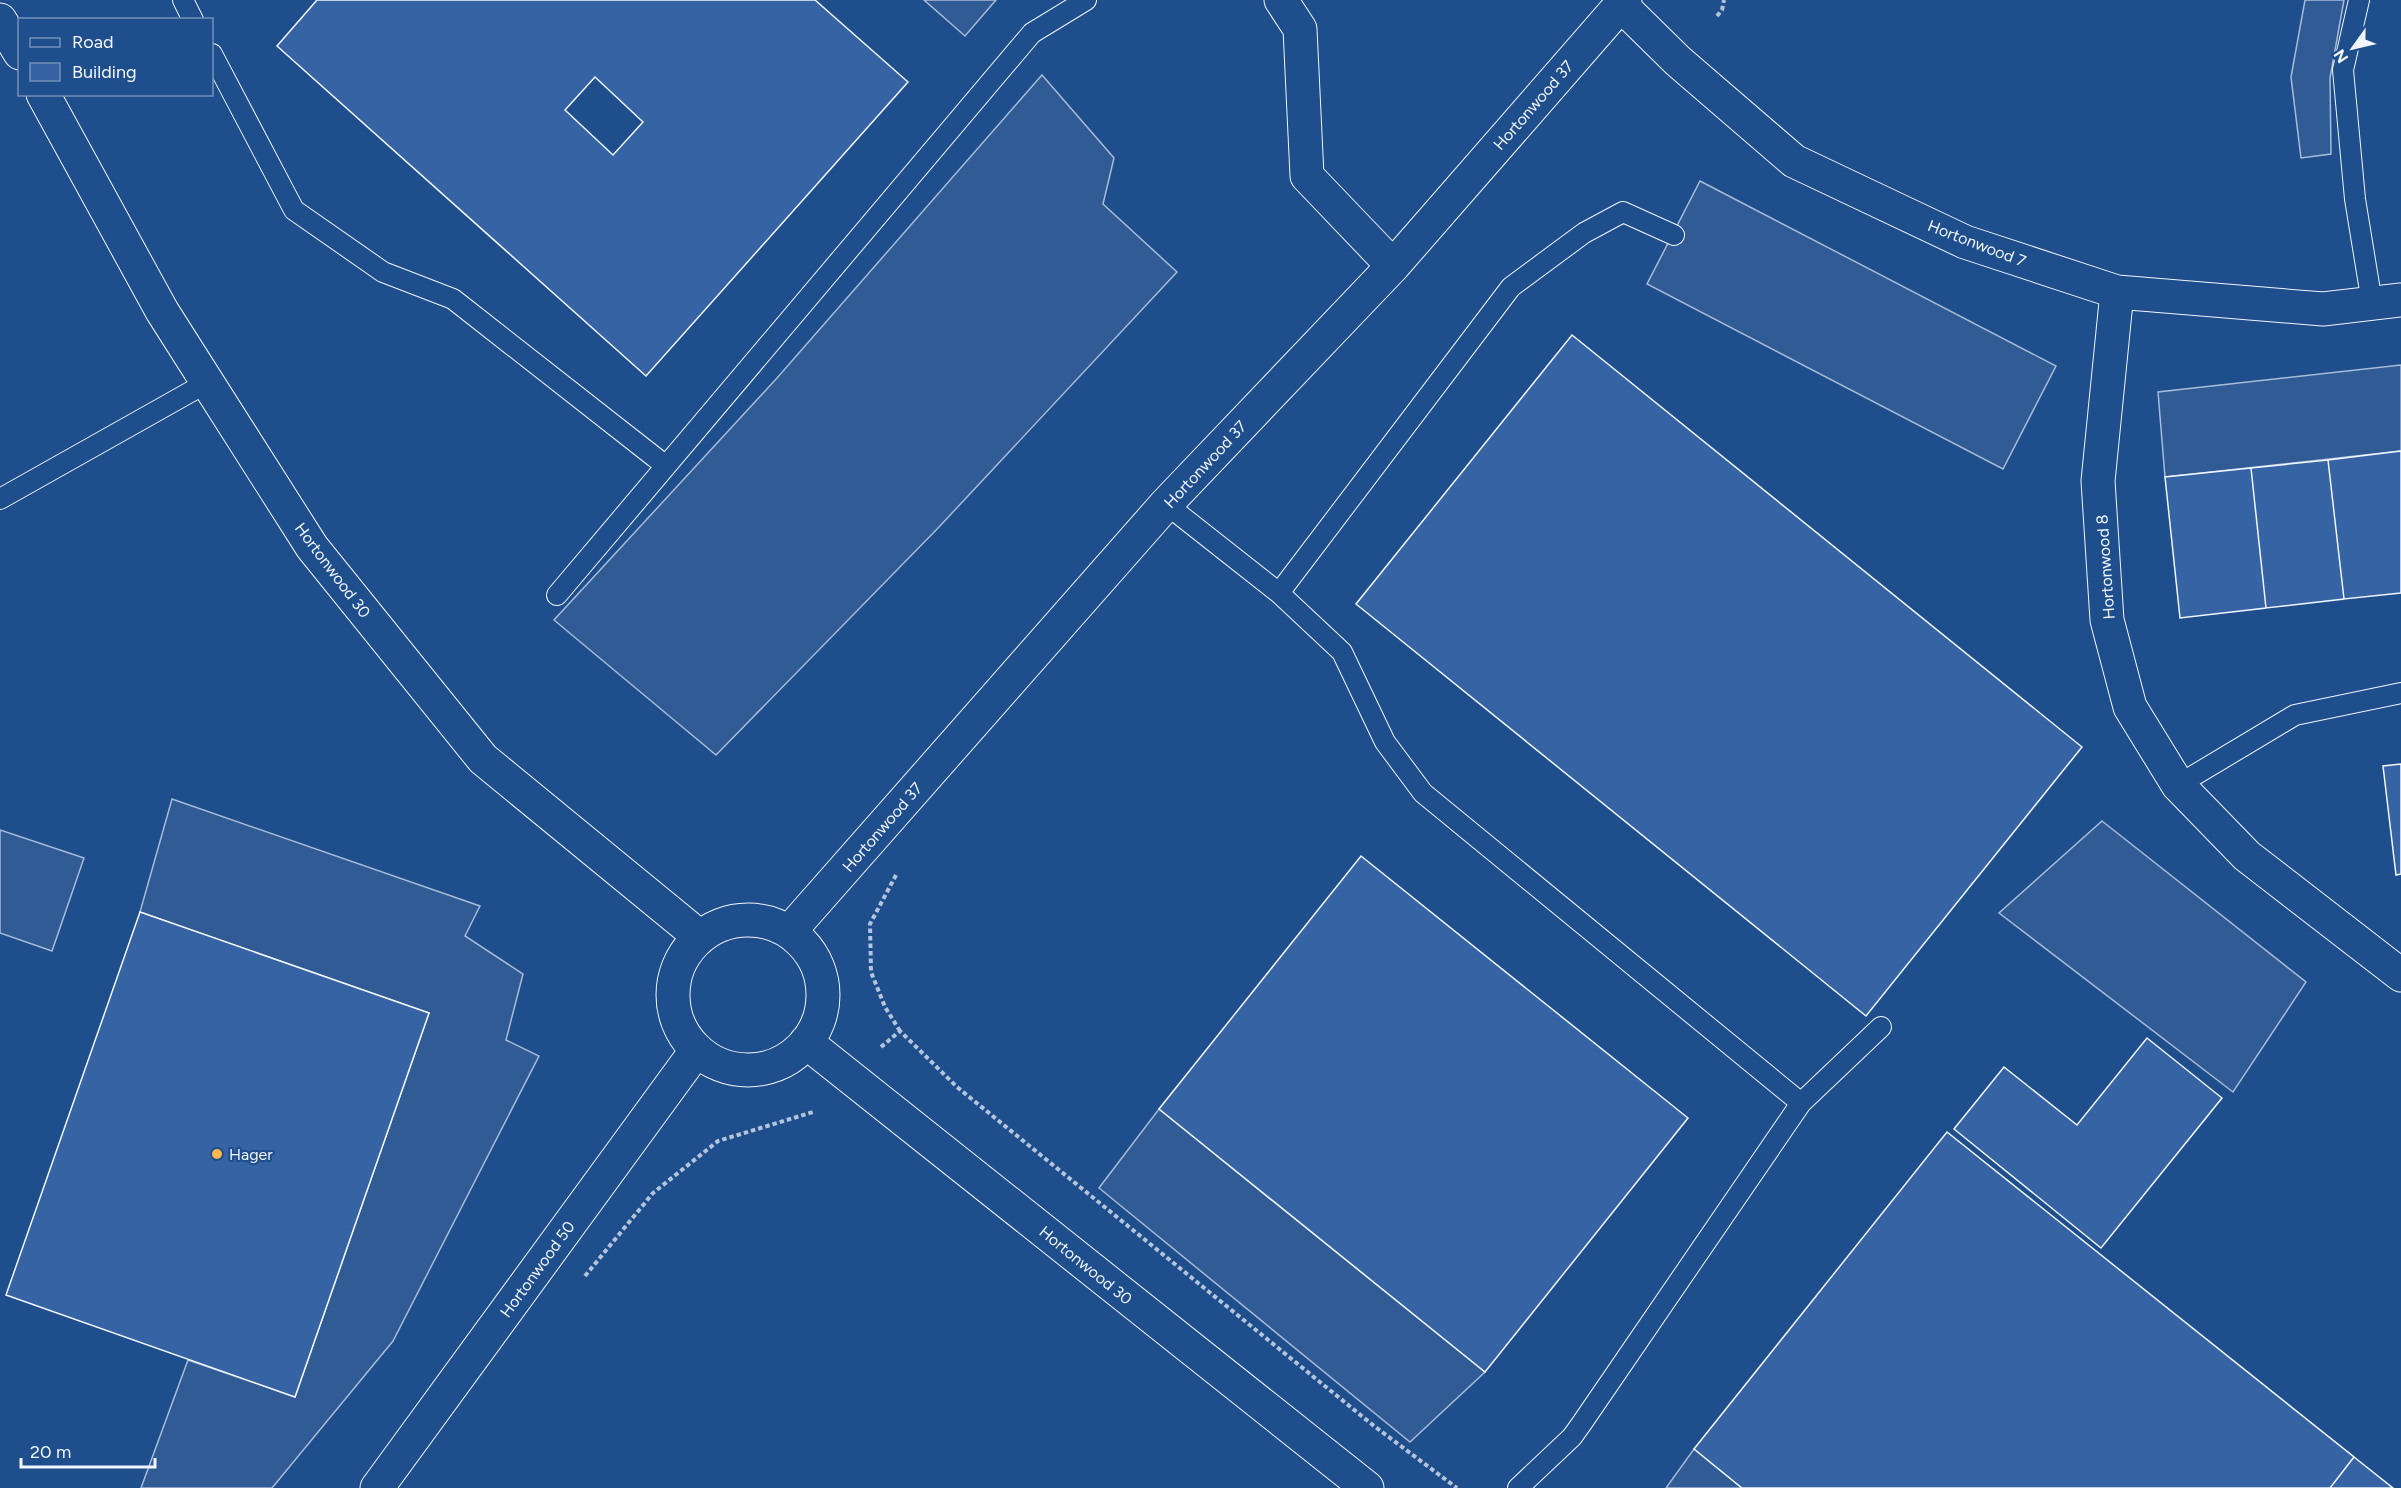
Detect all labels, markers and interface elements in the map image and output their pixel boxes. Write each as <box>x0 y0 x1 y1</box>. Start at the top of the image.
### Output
legend <box>18 18 213 96</box>
north arrow <box>2323 18 2383 78</box>
text: Road <box>72 31 113 53</box>
text: N <box>2330 46 2352 67</box>
street label: Hortonwood 37 <box>1489 56 1578 154</box>
text: Building <box>72 61 137 83</box>
street label: Hortonwood 7 <box>1925 216 2029 271</box>
street label: Hortonwood 37 <box>1160 416 1251 512</box>
street label: Hortonwood 8 <box>2092 514 2119 620</box>
street label: Hortonwood 30 <box>291 519 374 622</box>
street label: Hortonwood 37 <box>838 778 927 876</box>
place label: Hager <box>229 1145 273 1164</box>
marker: Hager <box>210 1147 224 1161</box>
street label: Hortonwood 50 <box>496 1217 579 1321</box>
street label: Hortonwood 30 <box>1035 1222 1136 1309</box>
scale bar <box>21 1431 154 1469</box>
text: 20 m <box>30 1441 71 1463</box>

